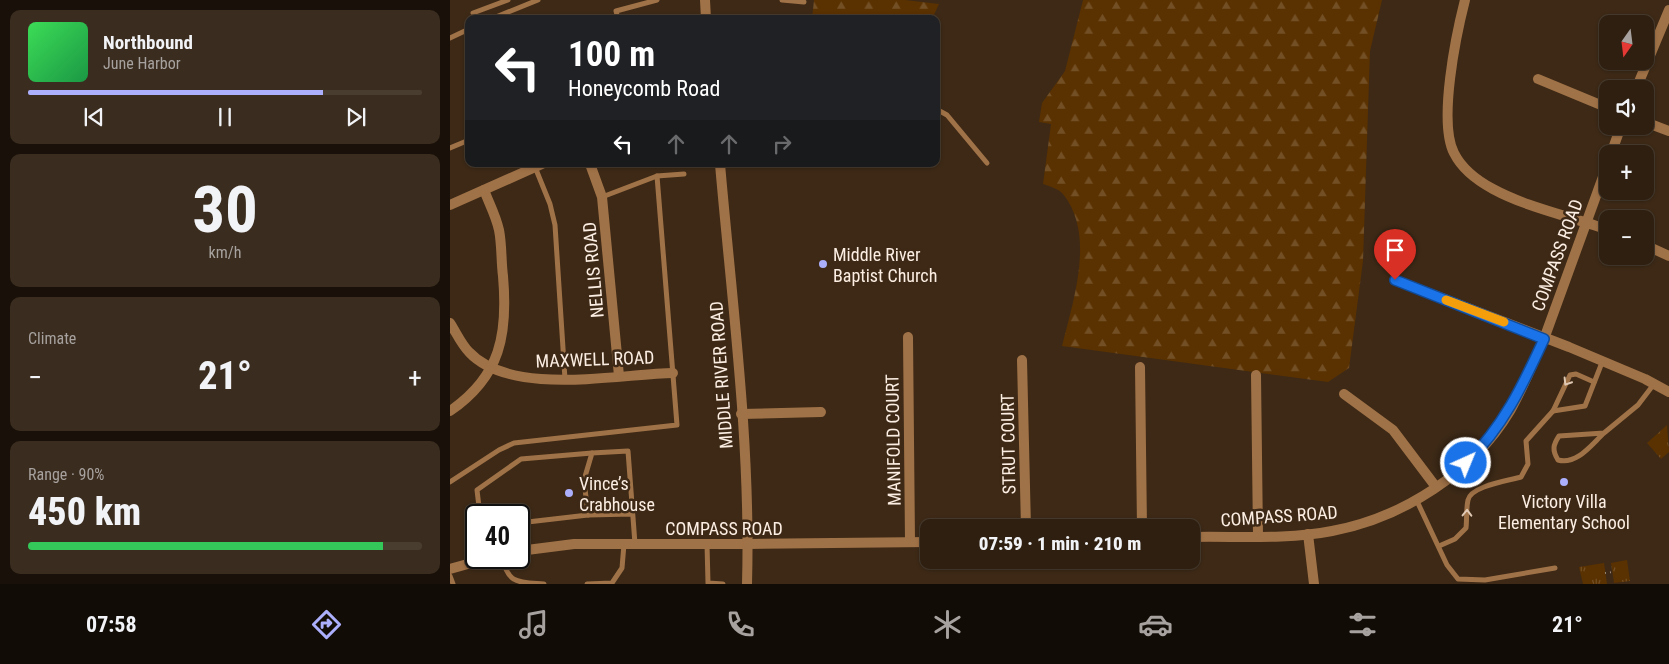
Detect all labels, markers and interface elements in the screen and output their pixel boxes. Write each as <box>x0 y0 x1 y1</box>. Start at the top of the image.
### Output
north arrow <box>1599 15 1654 70</box>
map controls <box>1599 15 1654 265</box>
text: Northbound <box>103 31 193 54</box>
text: 100 m <box>568 34 655 75</box>
icon: left <box>485 35 550 100</box>
text: June Harbor <box>103 54 181 73</box>
text: Honeycomb Road <box>568 76 720 101</box>
button: sound <box>1599 80 1654 135</box>
icon: previous <box>80 103 108 131</box>
icon: pause <box>211 103 239 131</box>
icon: next <box>342 103 370 131</box>
icon: left <box>609 130 637 158</box>
icon: ahead <box>662 130 690 158</box>
icon: ahead <box>715 130 743 158</box>
icon: right <box>768 130 796 158</box>
button: + <box>1599 145 1654 200</box>
text: 30 <box>192 172 258 248</box>
street label: COMPASS ROAD <box>1527 196 1587 314</box>
button: − <box>1599 210 1654 265</box>
street label: NELLIS ROAD <box>578 221 608 319</box>
pin <box>1374 229 1416 280</box>
icon: arrive <box>1381 236 1409 264</box>
text: km/h <box>209 243 241 262</box>
place label: Middle River Baptist Church <box>833 244 937 286</box>
marker: Middle River Baptist Church <box>817 258 829 270</box>
street label: MIDDLE RIVER ROAD <box>705 300 737 450</box>
text: Climate <box>28 329 76 348</box>
street label: MAXWELL ROAD <box>535 346 655 372</box>
text: 21° <box>198 354 252 398</box>
text: − <box>28 361 42 394</box>
text: + <box>408 361 422 394</box>
street label: MANIFOLD COURT <box>881 374 905 506</box>
one-way arrow <box>1563 377 1573 386</box>
street label: STRUT COURT <box>997 393 1019 495</box>
position arrow <box>1439 436 1491 488</box>
text: Range · 90% <box>28 465 104 484</box>
place label: Vince’s Crabhouse <box>579 473 655 515</box>
marker: Victory Villa Elementary School <box>1558 476 1570 488</box>
marker: Vince’s Crabhouse <box>563 487 575 499</box>
text: 450 km <box>28 490 141 534</box>
place label: Victory Villa Elementary School <box>1498 491 1630 533</box>
street label: COMPASS ROAD <box>1220 501 1338 531</box>
speed limit sign: 40 <box>465 504 530 569</box>
one-way arrow <box>1462 509 1472 517</box>
street label: COMPASS ROAD <box>665 518 783 539</box>
text: 07:59 · 1 min · 210 m <box>979 532 1141 555</box>
icon: directions <box>309 607 344 642</box>
icon: music <box>516 607 551 642</box>
icon: phone <box>723 607 758 642</box>
icon: climate <box>930 607 965 642</box>
icon: car <box>1138 607 1173 642</box>
icon: filters <box>1345 607 1380 642</box>
text: 07:58 <box>86 612 137 637</box>
text: 21° <box>1552 612 1583 637</box>

